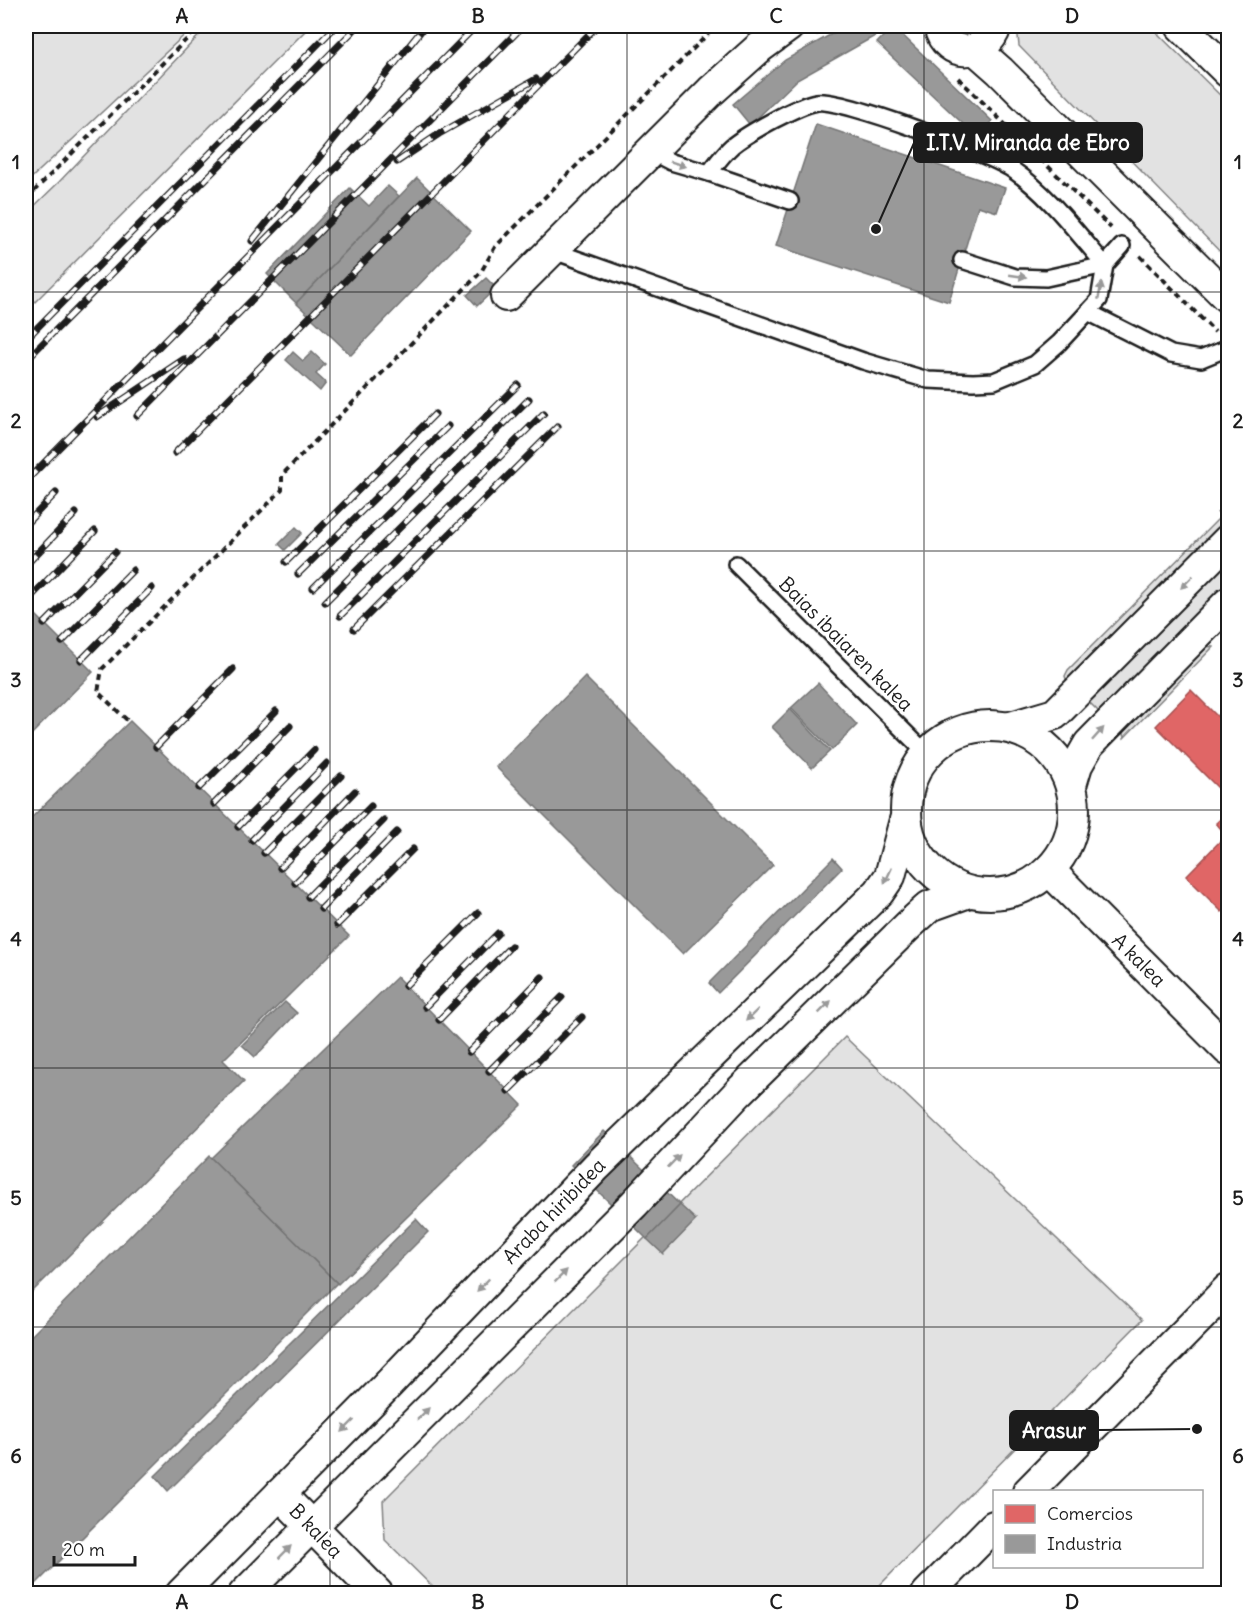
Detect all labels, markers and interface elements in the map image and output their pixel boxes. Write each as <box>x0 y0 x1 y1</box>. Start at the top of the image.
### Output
text: A <box>176 3 189 28</box>
text: B <box>471 3 485 28</box>
text: C <box>769 3 783 28</box>
text: D <box>1065 3 1079 28</box>
callout: I.T.V. Miranda de Ebro <box>914 123 1142 162</box>
text: I.T.V. Miranda de Ebro <box>926 129 1130 156</box>
text: 1 <box>12 149 20 174</box>
text: 1 <box>1234 149 1242 174</box>
one-way arrow <box>670 160 688 169</box>
one-way arrow <box>1008 271 1027 280</box>
one-way arrow <box>1096 281 1105 300</box>
text: 2 <box>11 408 22 433</box>
text: 2 <box>1233 408 1244 433</box>
street label: Baias ibaiaren kalea <box>774 571 919 716</box>
one-way arrow <box>1181 574 1195 588</box>
text: 3 <box>10 667 22 692</box>
text: 3 <box>1232 667 1244 692</box>
one-way arrow <box>1091 727 1104 742</box>
one-way arrow <box>884 867 893 884</box>
text: 4 <box>10 926 22 951</box>
text: 4 <box>1232 926 1244 951</box>
street label: A kalea <box>1107 928 1171 992</box>
one-way arrow <box>818 1000 833 1014</box>
one-way arrow <box>746 1007 760 1021</box>
street label: Araba hiribidea <box>497 1153 610 1269</box>
one-way arrow <box>667 1154 681 1169</box>
text: 5 <box>10 1185 22 1210</box>
text: 5 <box>1232 1185 1244 1210</box>
one-way arrow <box>553 1270 567 1284</box>
one-way arrow <box>477 1277 490 1292</box>
one-way arrow <box>415 1408 429 1422</box>
callout: Arasur <box>1010 1411 1098 1450</box>
text: Arasur <box>1022 1417 1087 1444</box>
one-way arrow <box>341 1418 355 1432</box>
text: 6 <box>10 1443 22 1468</box>
text: 6 <box>1232 1443 1244 1468</box>
legend <box>993 1490 1203 1568</box>
street label: B kalea <box>284 1498 348 1563</box>
text: Comercios <box>1047 1502 1133 1525</box>
scale bar <box>54 1529 135 1567</box>
text: Industria <box>1047 1532 1122 1555</box>
text: 20 m <box>63 1538 105 1561</box>
one-way arrow <box>277 1545 292 1559</box>
text: A <box>176 1589 189 1614</box>
text: B <box>471 1589 485 1614</box>
text: C <box>769 1589 783 1614</box>
text: D <box>1065 1589 1079 1614</box>

